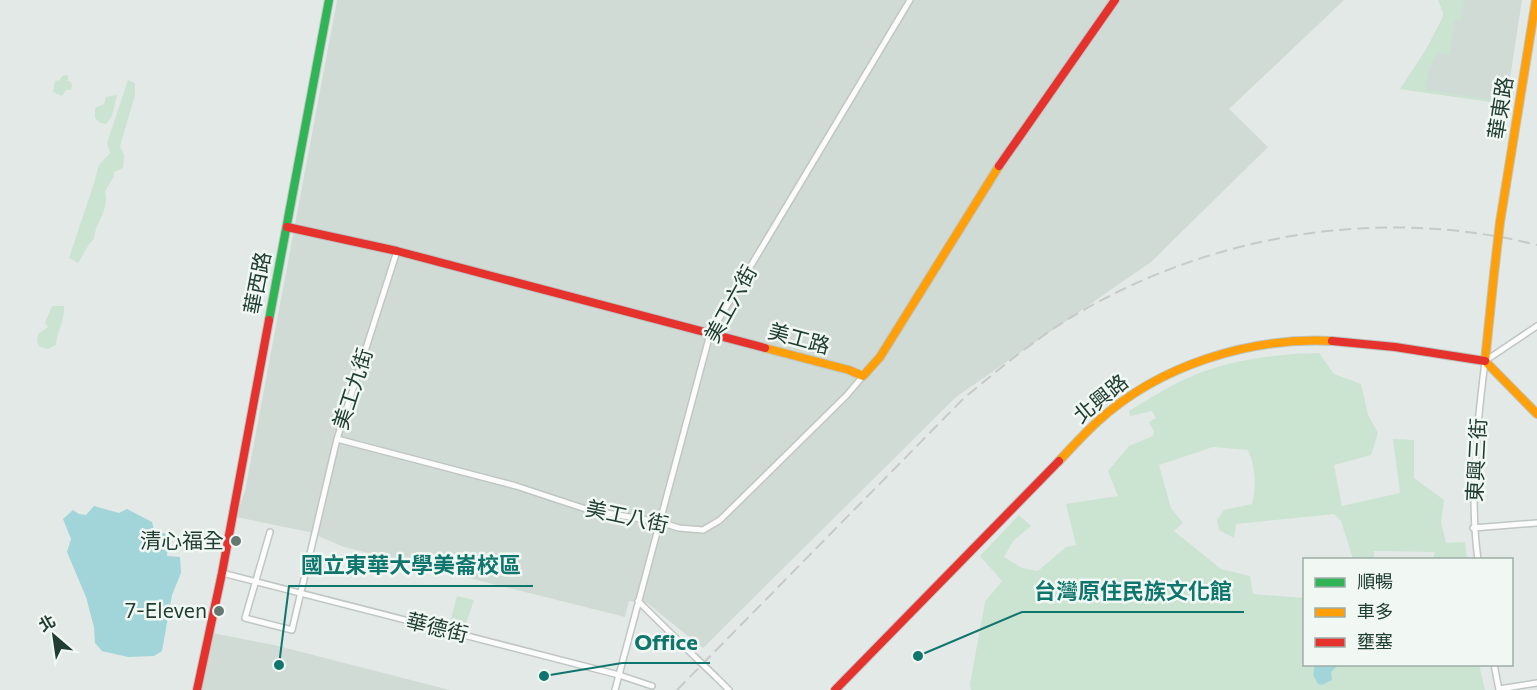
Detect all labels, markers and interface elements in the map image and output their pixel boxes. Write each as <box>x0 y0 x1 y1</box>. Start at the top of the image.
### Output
street label: 華東路 <box>1482 75 1517 141</box>
street label: 華西路 <box>238 249 275 316</box>
street label: 美工六街 <box>698 260 761 346</box>
street label: 美工路 <box>766 317 833 358</box>
street label: 美工九街 <box>327 345 376 432</box>
street label: 北興路 <box>1068 368 1132 427</box>
street label: 東興三街 <box>1461 417 1490 503</box>
street label: 美工八街 <box>584 495 671 536</box>
place label: 清心福全 <box>140 527 224 552</box>
marker: 清心福全 <box>229 534 243 548</box>
callout: 國立東華大學美崙校區 <box>289 546 533 586</box>
text: 國立東華大學美崙校區 <box>301 551 521 578</box>
legend <box>1303 558 1513 666</box>
text: 順暢 <box>1357 570 1393 592</box>
callout: 台灣原住民族文化館 <box>1022 572 1244 612</box>
text: 台灣原住民族文化館 <box>1034 577 1232 604</box>
place label: 7-Eleven <box>125 597 207 622</box>
text: 車多 <box>1357 600 1393 622</box>
marker: 7-Eleven <box>212 604 226 618</box>
north arrow <box>24 606 84 666</box>
street label: 華德街 <box>404 607 471 646</box>
text: 北 <box>35 610 58 635</box>
callout: Office <box>622 623 710 663</box>
text: Office <box>634 628 698 655</box>
text: 壅塞 <box>1357 630 1393 652</box>

